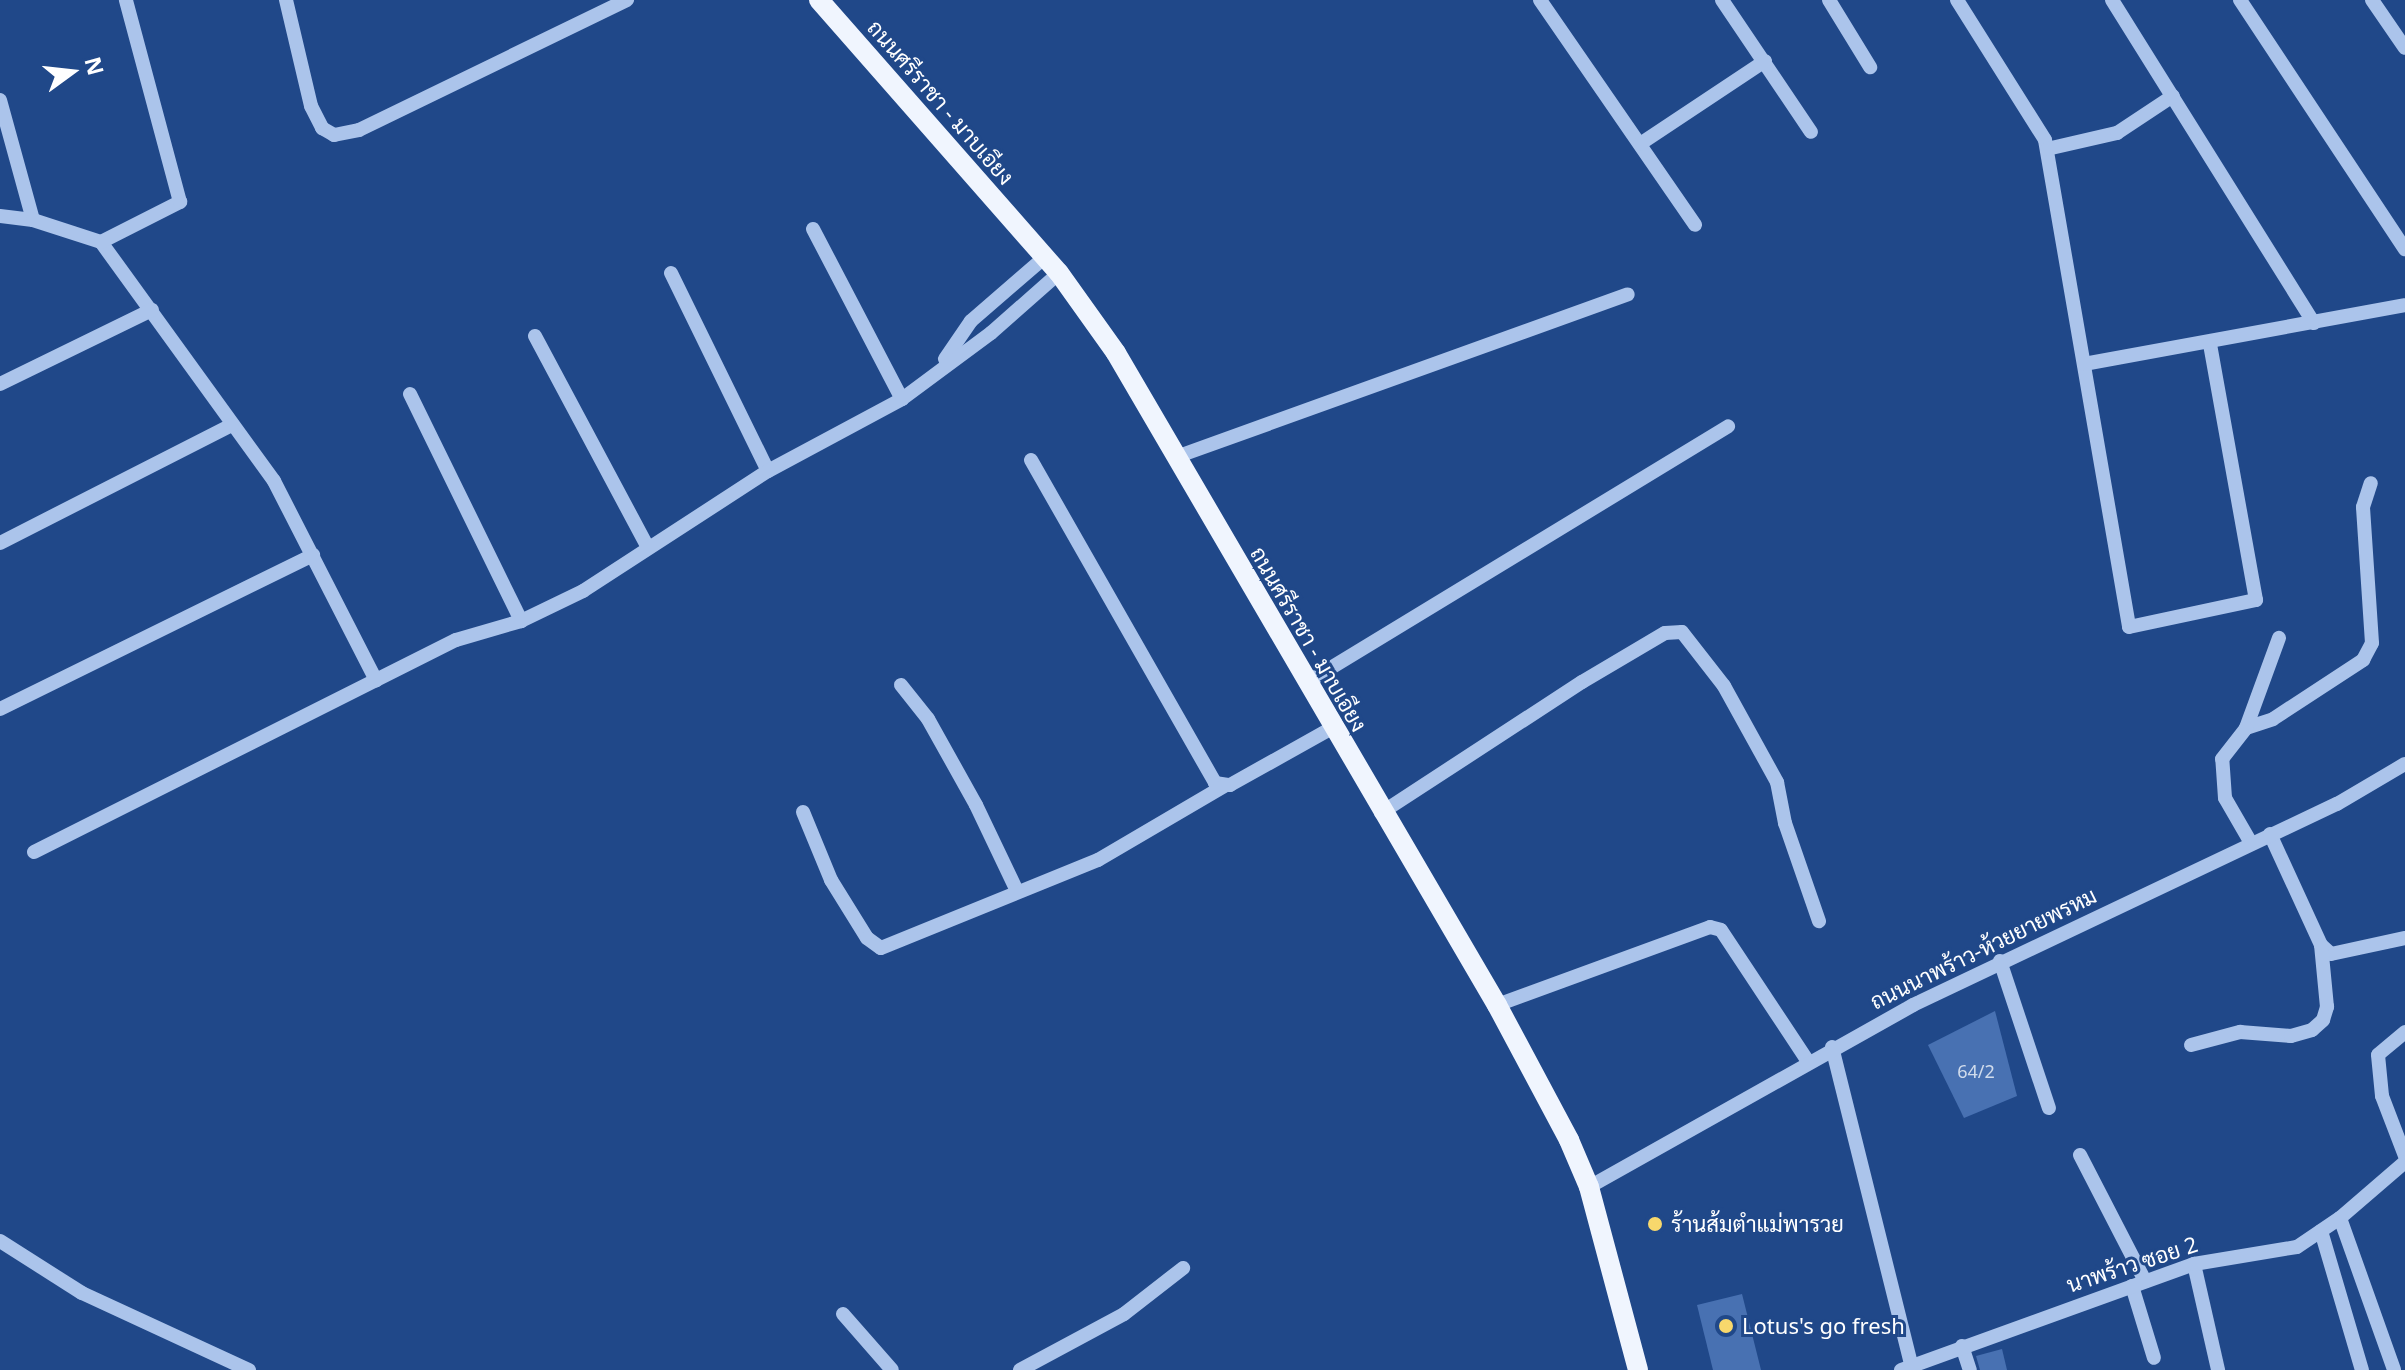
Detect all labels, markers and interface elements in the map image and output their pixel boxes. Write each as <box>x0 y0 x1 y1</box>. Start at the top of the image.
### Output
street label: ถนนศรีราชา - มาบเอียง <box>862 14 1020 190</box>
north arrow <box>32 32 112 112</box>
text: N <box>78 53 112 78</box>
street label: ถนนศรีราชา - มาบเอียง <box>1245 542 1373 736</box>
street label: ถนนนาพร้าว-ห้วยยายพรหม <box>1865 882 2101 1014</box>
house number: 64/2 <box>1957 1060 1995 1082</box>
place label: ร้านส้มตำแม่พารวย <box>1671 1211 1844 1237</box>
marker: ร้านส้มตำแม่พารวย <box>1646 1215 1664 1233</box>
street label: นาพร้าว ซอย 2 <box>2063 1230 2201 1298</box>
place label: Lotus's go fresh <box>1742 1313 1905 1339</box>
marker: Lotus's go fresh <box>1717 1317 1735 1335</box>

